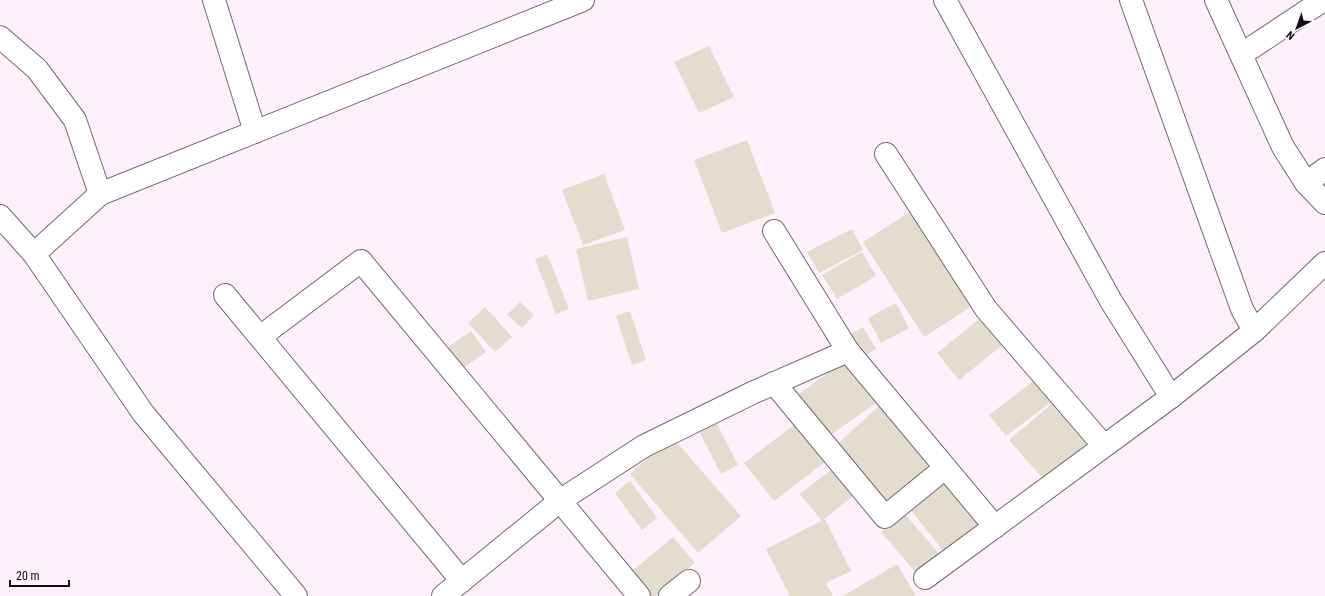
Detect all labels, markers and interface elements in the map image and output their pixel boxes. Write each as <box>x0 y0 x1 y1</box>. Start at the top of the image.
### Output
north arrow <box>1277 8 1317 48</box>
text: N <box>1284 28 1298 42</box>
scale bar <box>10 562 69 588</box>
text: 20 m <box>16 569 40 583</box>

